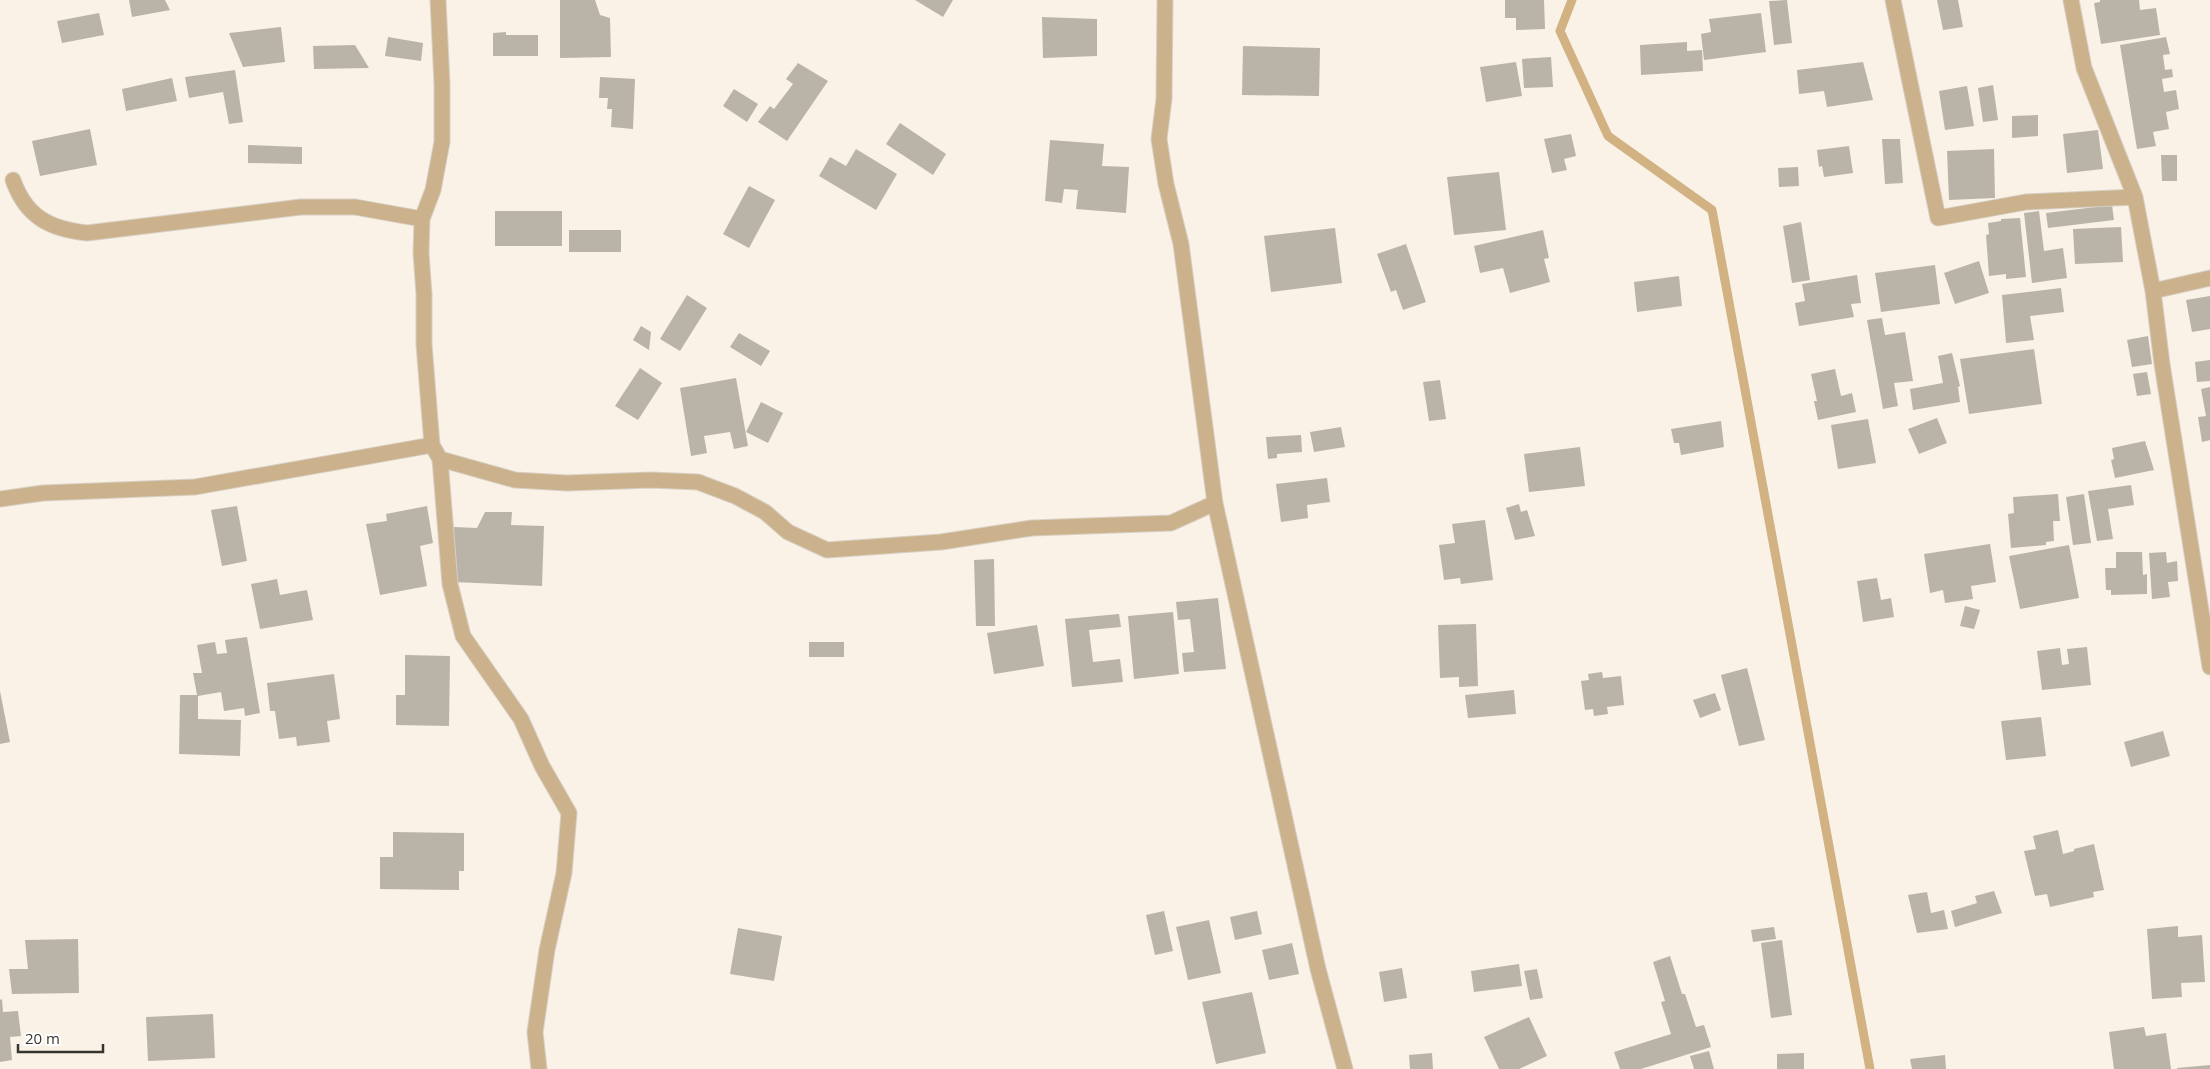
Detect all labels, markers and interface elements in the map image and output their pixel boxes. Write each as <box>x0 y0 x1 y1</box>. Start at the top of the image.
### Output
scale bar <box>18 1022 102 1054</box>
text: 20 m <box>25 1028 60 1048</box>

